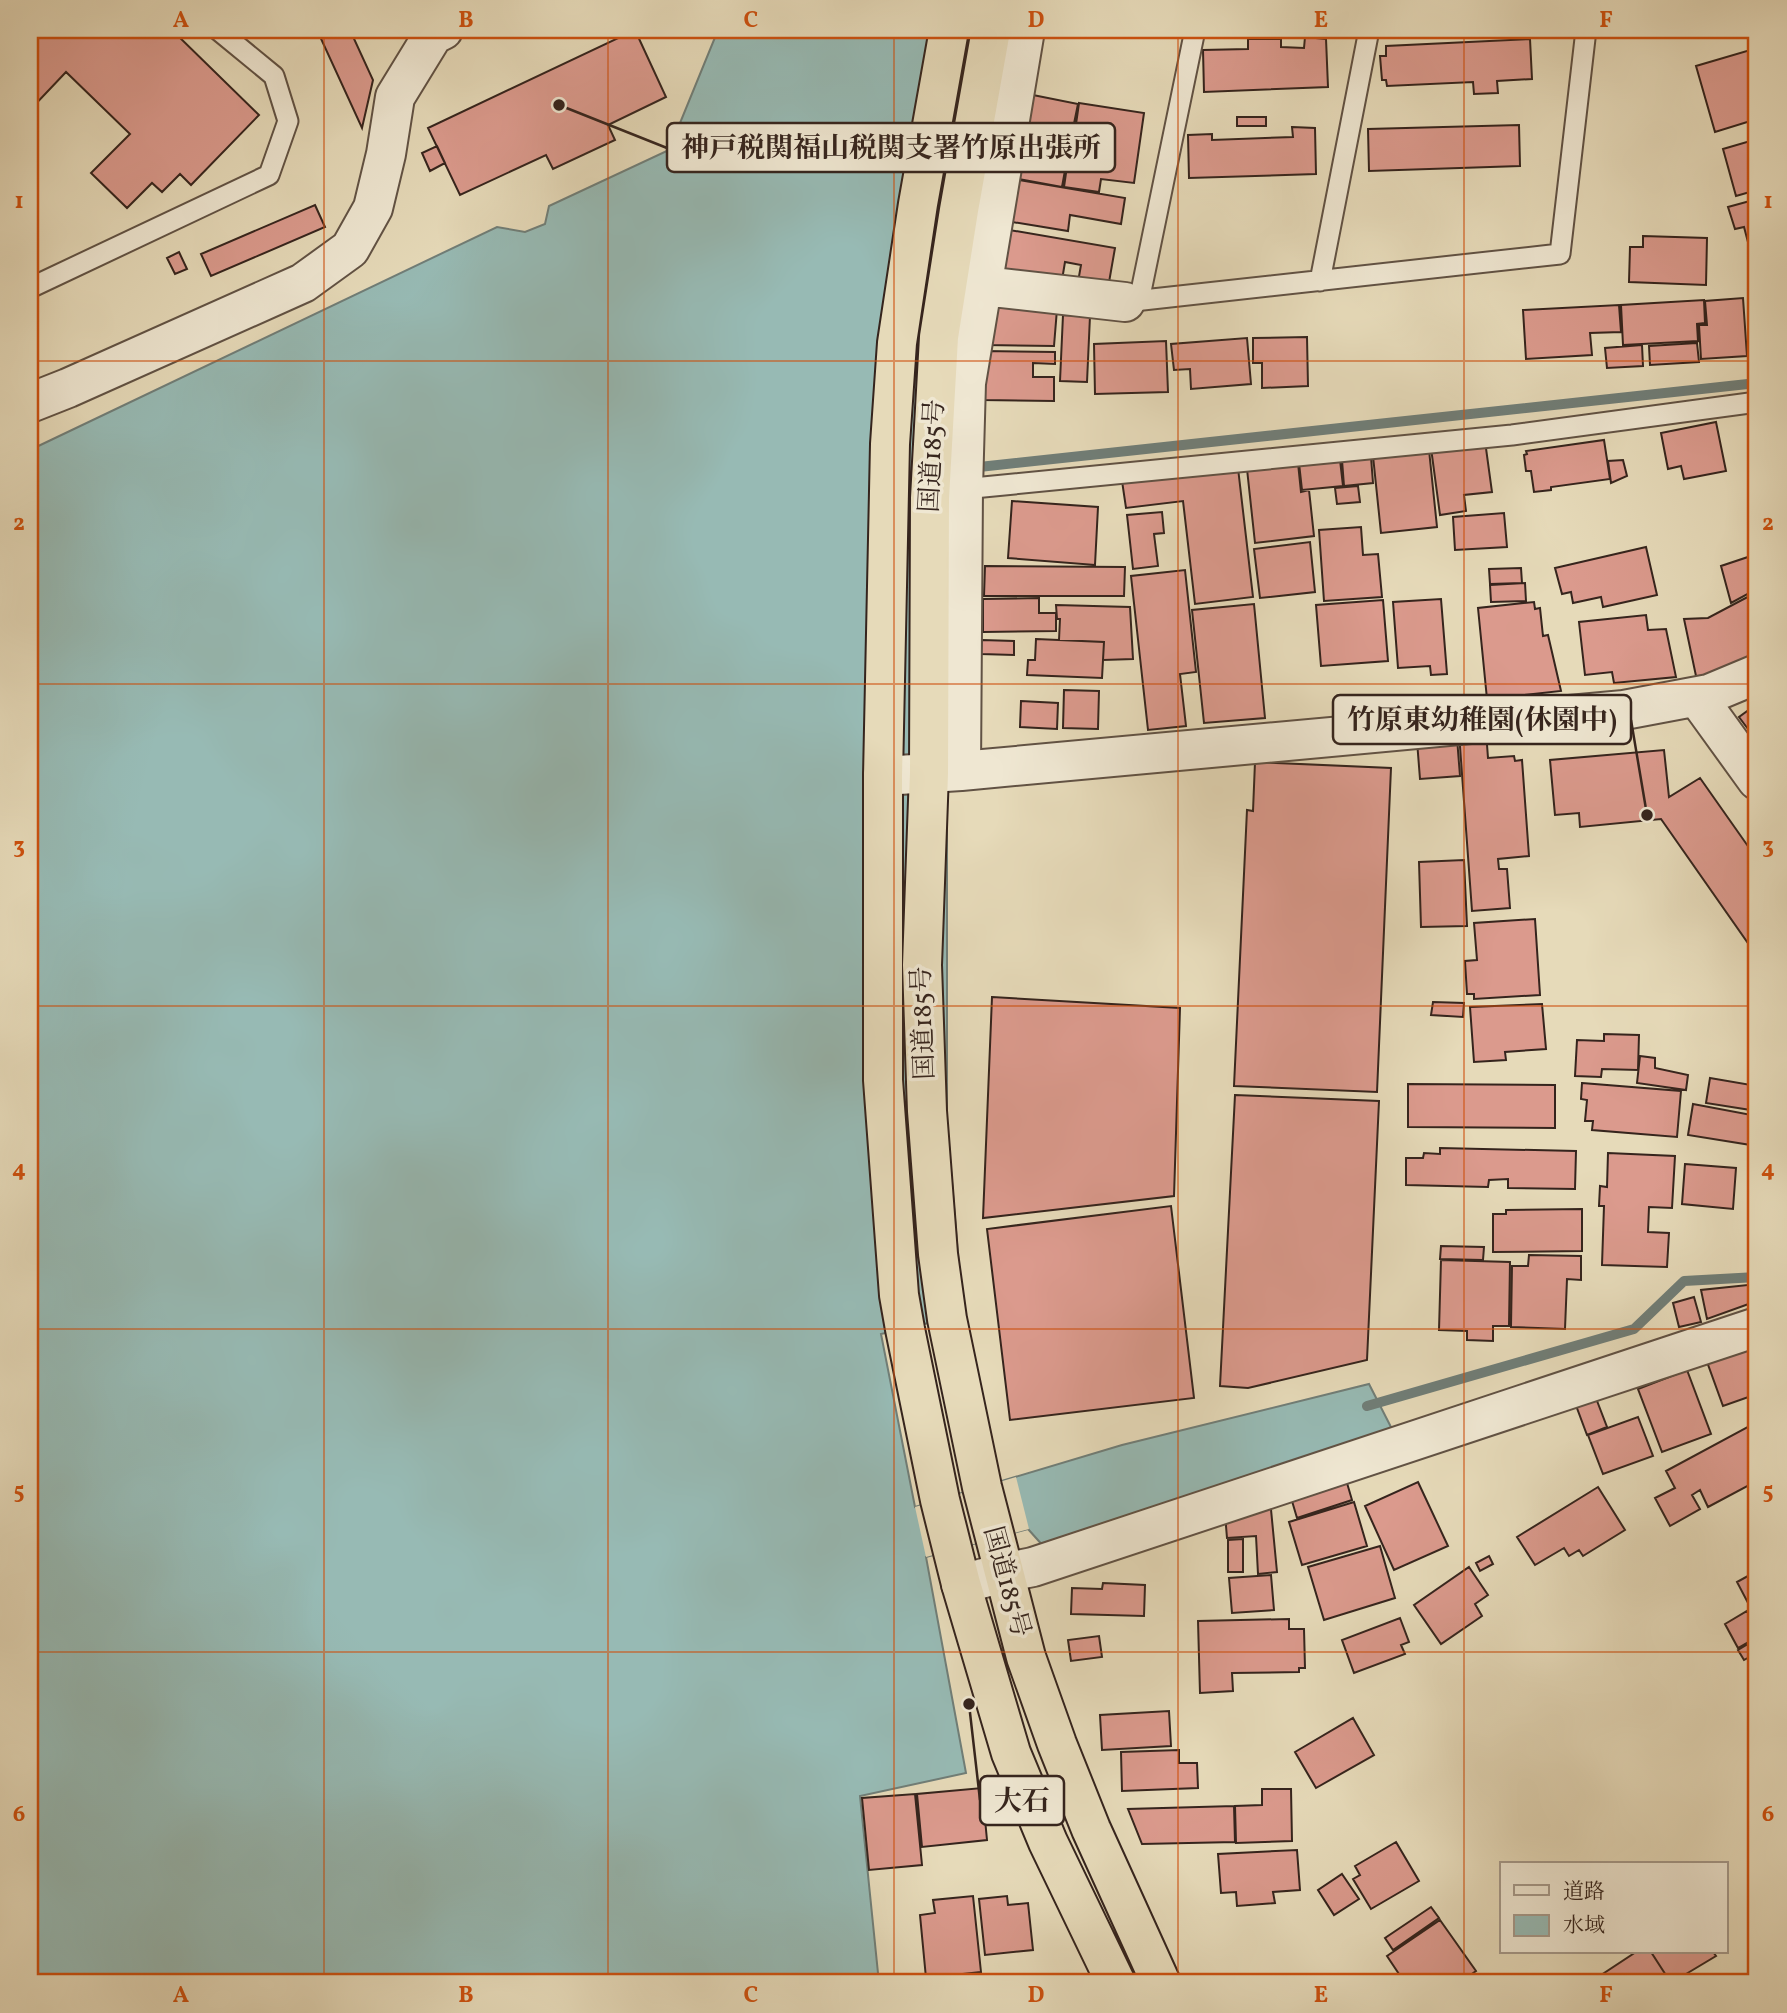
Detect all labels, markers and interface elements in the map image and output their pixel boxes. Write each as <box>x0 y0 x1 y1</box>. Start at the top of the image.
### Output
text: A <box>173 5 189 37</box>
text: B <box>458 5 474 37</box>
text: C <box>744 5 758 37</box>
text: D <box>1028 5 1045 37</box>
text: E <box>1314 5 1328 37</box>
text: F <box>1599 5 1613 37</box>
callout: 神戸税関福山税関支署竹原出張所 <box>667 123 1115 172</box>
text: 神戸税関福山税関支署竹原出張所 <box>681 130 1101 169</box>
text: 1 <box>14 186 24 218</box>
text: 1 <box>1763 186 1773 218</box>
street label: 国道185号 <box>912 398 954 514</box>
text: 2 <box>13 508 25 540</box>
text: 2 <box>1762 508 1774 540</box>
callout: 竹原東幼稚園(休園中) <box>1333 695 1631 744</box>
text: 竹原東幼稚園(休園中) <box>1347 702 1617 741</box>
text: 3 <box>13 831 25 863</box>
text: 3 <box>1762 831 1774 863</box>
street label: 国道185号 <box>904 966 944 1080</box>
text: 4 <box>12 1154 26 1186</box>
text: 4 <box>1761 1154 1775 1186</box>
text: 5 <box>13 1476 25 1508</box>
text: 5 <box>1762 1476 1774 1508</box>
street label: 国道185号 <box>974 1523 1038 1641</box>
callout: 大石 <box>980 1776 1064 1825</box>
text: 大石 <box>994 1783 1050 1822</box>
text: 6 <box>13 1799 25 1831</box>
text: 6 <box>1762 1799 1774 1831</box>
legend <box>1500 1862 1728 1954</box>
text: 道路 <box>1563 1878 1605 1907</box>
text: 水域 <box>1563 1912 1605 1941</box>
text: A <box>173 1980 189 2012</box>
text: B <box>458 1980 474 2012</box>
text: C <box>744 1980 758 2012</box>
text: D <box>1028 1980 1045 2012</box>
text: E <box>1314 1980 1328 2012</box>
text: F <box>1599 1980 1613 2012</box>

